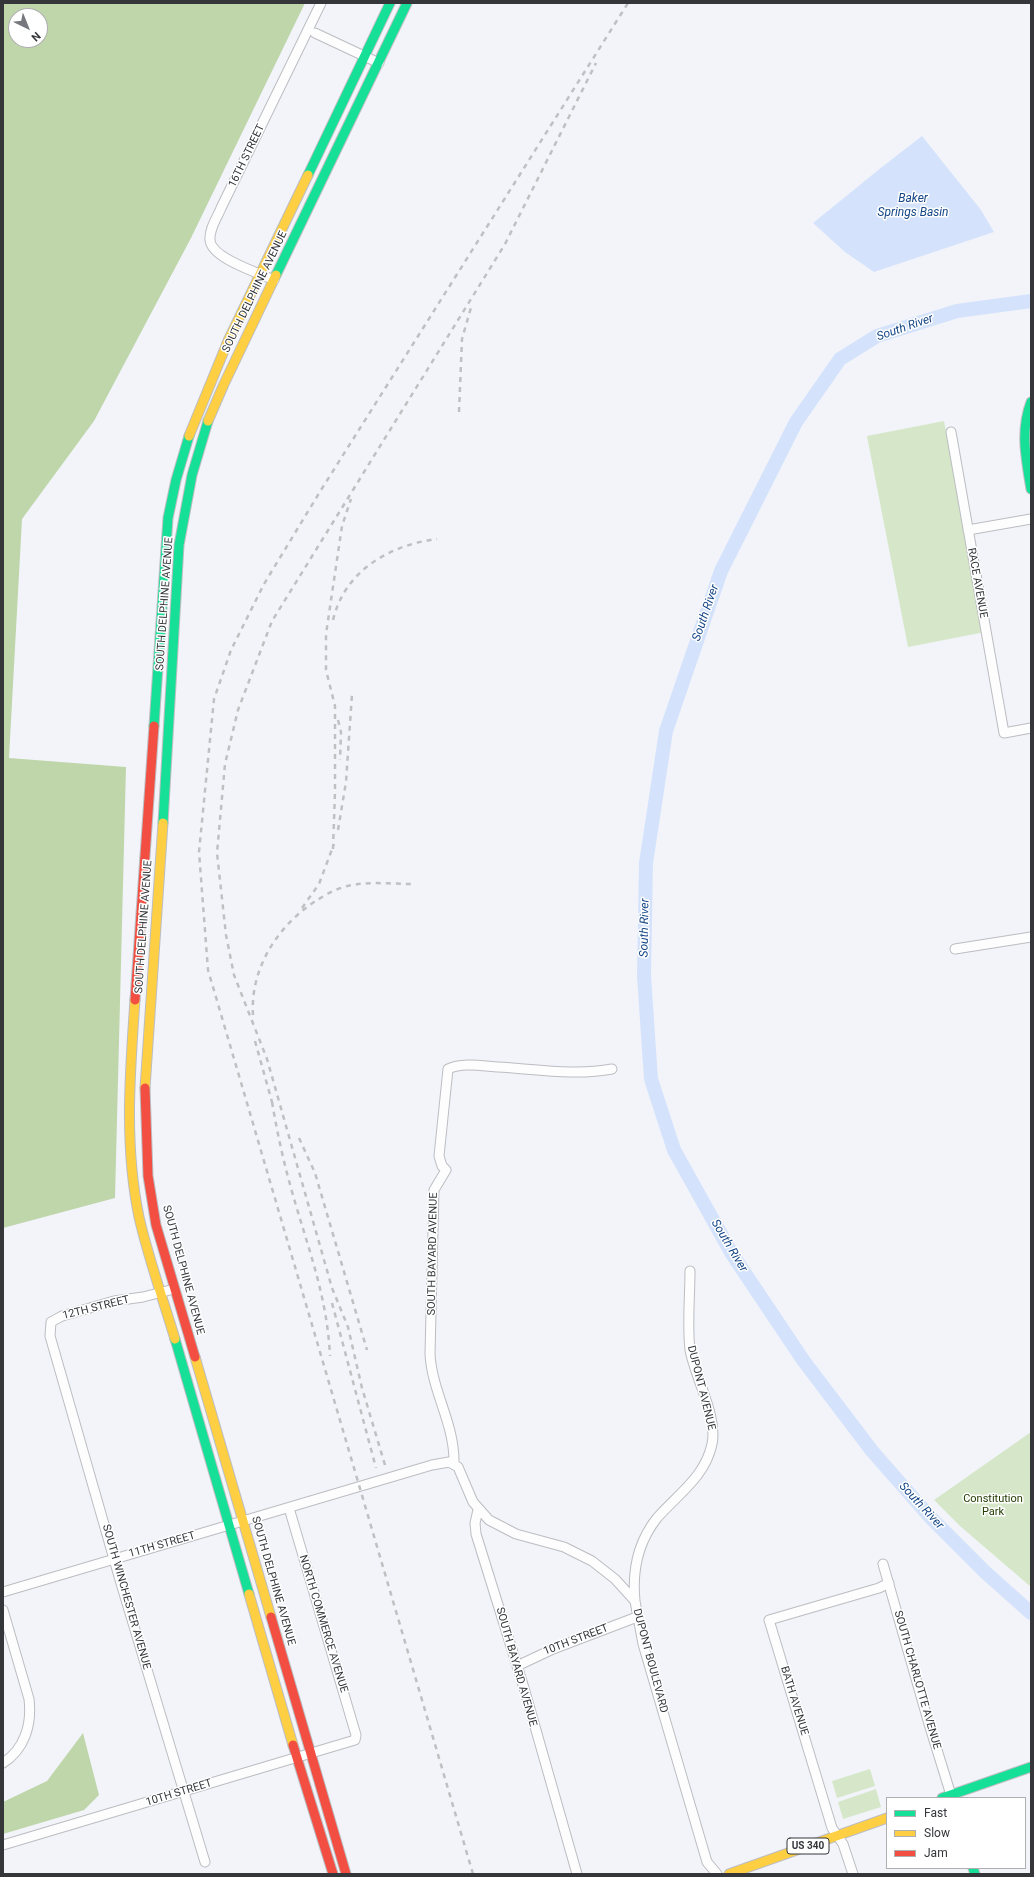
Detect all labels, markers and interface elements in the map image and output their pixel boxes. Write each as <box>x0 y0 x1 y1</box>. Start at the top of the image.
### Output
north arrow <box>8 8 48 48</box>
text: N <box>29 29 43 44</box>
street label: 16TH STREET <box>226 122 268 190</box>
water label: Baker Springs Basin <box>878 192 948 220</box>
street label: SOUTH DELPHINE AVENUE <box>220 229 290 355</box>
water label: South River <box>875 312 935 344</box>
street label: SOUTH DELPHINE AVENUE <box>154 537 176 671</box>
street label: RACE AVENUE <box>964 547 990 619</box>
water label: South River <box>690 583 722 643</box>
street label: SOUTH DELPHINE AVENUE <box>133 860 155 994</box>
water label: South River <box>637 898 653 958</box>
street label: SOUTH BAYARD AVENUE <box>425 1192 441 1316</box>
street label: SOUTH DELPHINE AVENUE <box>159 1204 207 1336</box>
water label: South River <box>708 1217 750 1275</box>
street label: 12TH STREET <box>61 1293 131 1323</box>
street label: DUPONT AVENUE <box>684 1344 718 1432</box>
water label: South River <box>896 1480 946 1532</box>
park label: Constitution Park <box>963 1492 1023 1518</box>
street label: SOUTH DELPHINE AVENUE <box>248 1515 298 1647</box>
street label: SOUTH WINCHESTER AVENUE <box>99 1523 153 1671</box>
street label: 11TH STREET <box>127 1529 197 1561</box>
street label: NORTH COMMERCE AVENUE <box>296 1554 350 1694</box>
street label: SOUTH BAYARD AVENUE <box>493 1606 539 1728</box>
street label: DUPONT BOULEVARD <box>630 1607 670 1715</box>
street label: SOUTH CHARLOTTE AVENUE <box>891 1609 943 1751</box>
street label: 10TH STREET <box>542 1622 610 1658</box>
street label: BATH AVENUE <box>777 1665 811 1737</box>
street label: 10TH STREET <box>144 1777 214 1809</box>
legend <box>886 1797 1026 1869</box>
text: Fast <box>924 1806 947 1820</box>
text: Slow <box>924 1826 950 1840</box>
road number: US 340 <box>787 1838 829 1854</box>
text: Jam <box>924 1846 948 1860</box>

